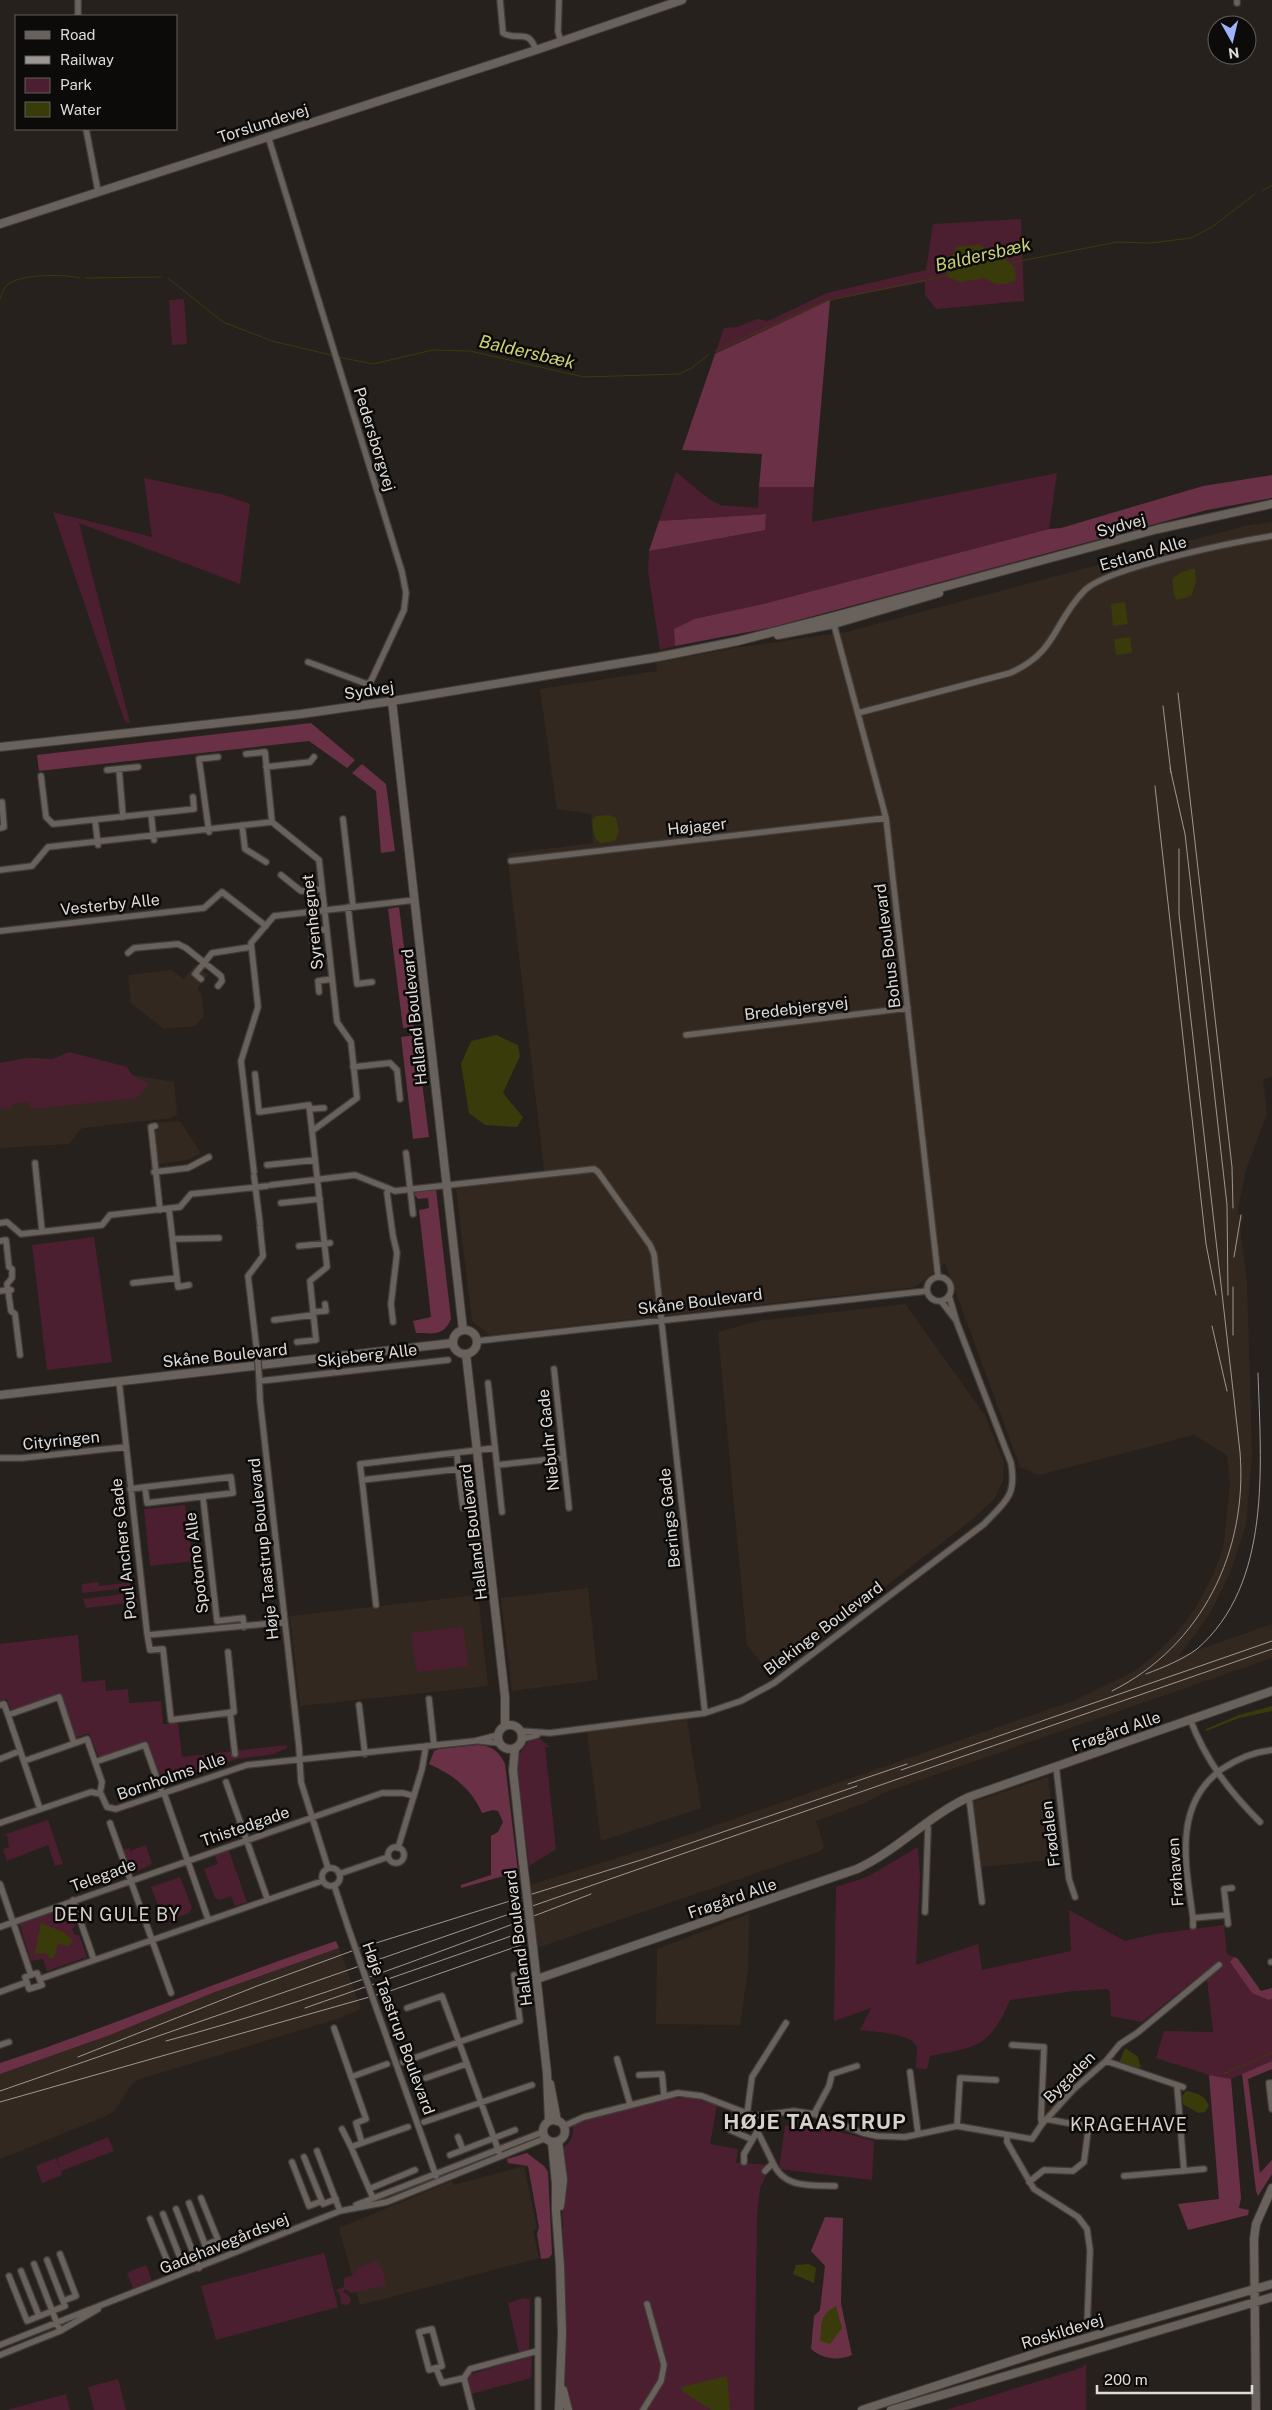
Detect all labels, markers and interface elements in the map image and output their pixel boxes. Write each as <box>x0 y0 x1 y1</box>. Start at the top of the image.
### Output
legend <box>15 15 178 130</box>
north arrow <box>1207 15 1257 65</box>
text: Road <box>60 26 96 43</box>
text: N <box>1227 44 1240 62</box>
text: Railway <box>60 51 114 68</box>
text: Park <box>60 76 92 93</box>
street label: Torslundevej <box>215 100 311 147</box>
text: Water <box>60 101 102 118</box>
water label: Baldersbæk <box>933 233 1033 276</box>
water label: Baldersbæk <box>477 330 577 373</box>
street label: Pedersborgvej <box>350 385 399 493</box>
street label: Sydvej <box>1095 510 1148 541</box>
street label: Estland Alle <box>1097 532 1189 575</box>
street label: Sydvej <box>343 678 395 703</box>
street label: Højager <box>666 814 728 839</box>
street label: Syrenhegnet <box>298 873 327 971</box>
street label: Bohus Boulevard <box>870 883 905 1009</box>
street label: Vesterby Alle <box>60 890 161 919</box>
street label: Halland Boulevard <box>398 948 431 1086</box>
street label: Bredebjergvej <box>743 993 849 1024</box>
street label: Skåne Boulevard <box>637 1284 763 1319</box>
street label: Skåne Boulevard <box>162 1339 288 1371</box>
street label: Skjeberg Alle <box>316 1340 418 1371</box>
street label: Niebuhr Gade <box>534 1388 563 1492</box>
street label: Cityringen <box>22 1427 100 1454</box>
street label: Høje Taastrup Boulevard <box>244 1457 282 1641</box>
street label: Halland Boulevard <box>456 1463 491 1601</box>
street label: Berings Gade <box>655 1467 684 1569</box>
street label: Poul Anchers Gade <box>107 1477 140 1621</box>
street label: Spotorno Alle <box>181 1511 212 1615</box>
street label: Blekinge Boulevard <box>760 1577 887 1679</box>
street label: Frøgård Alle <box>1069 1707 1163 1756</box>
street label: Bornholms Alle <box>114 1749 228 1804</box>
street label: Frødalen <box>1037 1800 1064 1868</box>
street label: Thistedgade <box>198 1802 292 1850</box>
street label: Frøhaven <box>1164 1837 1187 1907</box>
street label: Telegade <box>68 1855 138 1896</box>
street label: Halland Boulevard <box>501 1869 536 2007</box>
street label: Frøgård Alle <box>685 1874 779 1923</box>
district label: DEN GULE BY <box>54 1904 180 1925</box>
street label: Høje Taastrup Boulevard <box>358 1939 439 2117</box>
street label: Bygaden <box>1040 2048 1099 2107</box>
district label: HØJE TAASTRUP <box>723 2109 907 2134</box>
district label: KRAGEHAVE <box>1070 2114 1188 2135</box>
street label: Gadehavegårdsvej <box>157 2209 291 2278</box>
street label: Roskildevej <box>1019 2310 1105 2353</box>
scale bar <box>1097 2362 1252 2394</box>
text: 200 m <box>1104 2371 1148 2388</box>

